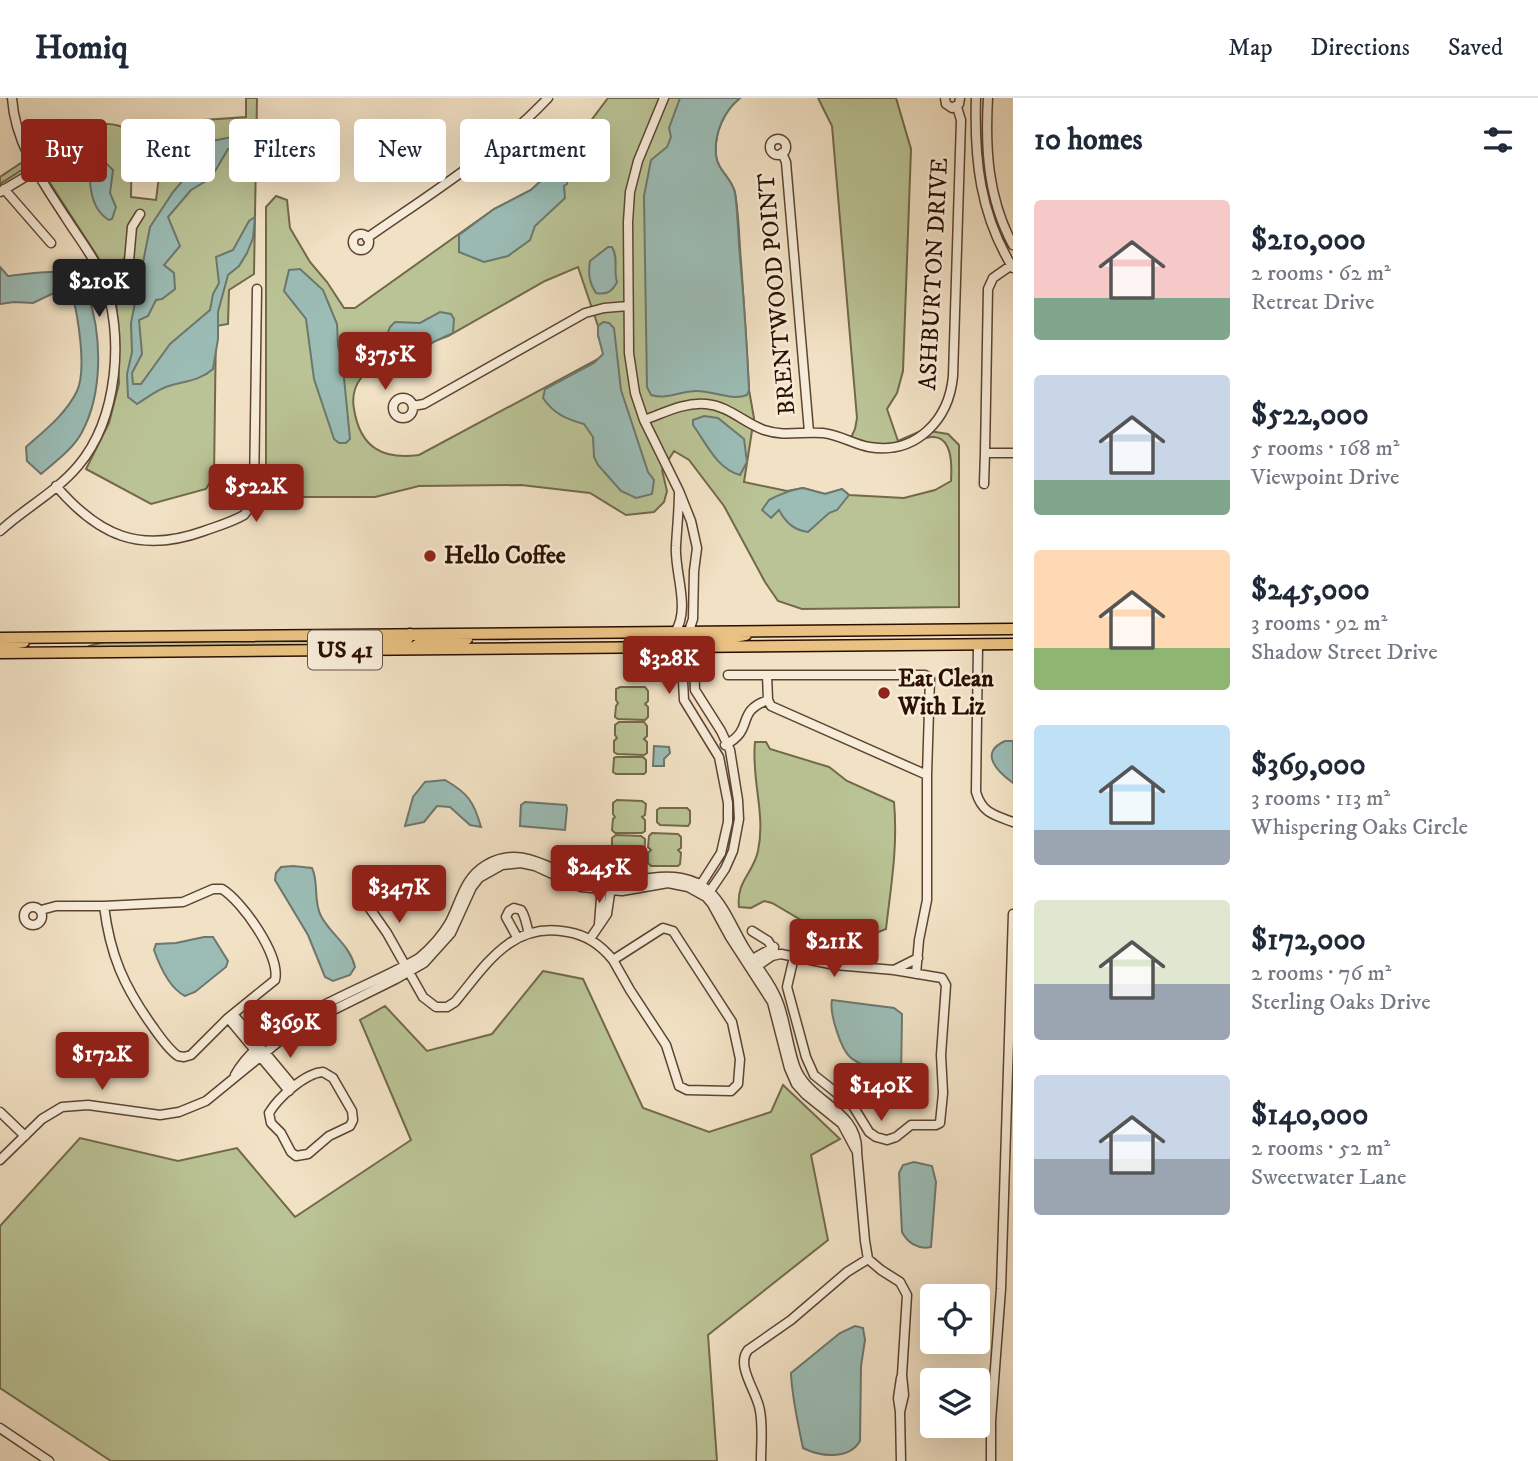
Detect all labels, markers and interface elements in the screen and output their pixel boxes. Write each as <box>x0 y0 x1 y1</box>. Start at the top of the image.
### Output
text: Homiq <box>35 28 128 69</box>
text: Map <box>1228 33 1273 63</box>
text: Directions <box>1311 33 1410 63</box>
text: Saved <box>1448 33 1503 63</box>
chip: Buy <box>21 119 107 182</box>
chip: Rent <box>121 119 215 182</box>
chip: Filters <box>229 119 340 182</box>
chip: New <box>354 119 446 182</box>
chip: Apartment <box>460 119 610 182</box>
icon: filters <box>1479 121 1517 159</box>
text: 10 homes <box>1034 122 1143 159</box>
street label: ASHBURTON DRIVE <box>913 157 955 391</box>
street label: BRENTWOOD POINT <box>751 172 803 416</box>
text: $210,000 <box>1251 222 1366 259</box>
icon: home <box>1090 228 1174 312</box>
text: 2 rooms · 62 m² <box>1251 259 1391 288</box>
pin: $210K <box>50 260 148 319</box>
text: $210K <box>69 267 129 296</box>
text: Retreat Drive <box>1251 288 1374 317</box>
pin: $375K <box>336 332 434 392</box>
text: $375K <box>355 340 415 369</box>
text: $522,000 <box>1251 397 1369 434</box>
icon: home <box>1090 403 1174 487</box>
text: 5 rooms · 168 m² <box>1251 434 1399 463</box>
text: Viewpoint Drive <box>1251 463 1400 492</box>
pin: $522K <box>207 464 305 524</box>
text: $522K <box>225 472 287 501</box>
place label: Hello Coffee <box>444 541 566 571</box>
marker: Hello Coffee <box>422 548 438 564</box>
text: $245,000 <box>1251 572 1370 609</box>
icon: home <box>1090 578 1174 662</box>
text: 3 rooms · 92 m² <box>1251 609 1388 638</box>
road number: US 41 <box>308 630 382 670</box>
pin: $328K <box>620 636 718 696</box>
text: Shadow Street Drive <box>1251 638 1438 667</box>
text: $328K <box>639 644 699 673</box>
place label: Eat Clean With Liz <box>897 664 994 722</box>
marker: Eat Clean With Liz <box>876 685 892 701</box>
text: $369,000 <box>1251 747 1366 784</box>
icon: home <box>1090 753 1174 837</box>
text: 3 rooms · 113 m² <box>1251 784 1390 813</box>
text: Whispering Oaks Circle <box>1251 813 1468 842</box>
pin: $245K <box>550 846 648 905</box>
text: $245K <box>567 853 631 882</box>
pin: $347K <box>350 866 448 925</box>
text: $347K <box>368 873 430 902</box>
pin: $211K <box>785 920 883 979</box>
text: $172,000 <box>1251 922 1366 959</box>
text: $211K <box>806 927 862 956</box>
icon: home <box>1090 928 1174 1012</box>
text: 2 rooms · 76 m² <box>1251 959 1391 988</box>
text: Sterling Oaks Drive <box>1251 988 1431 1017</box>
pin: $369K <box>241 1000 339 1060</box>
text: $369K <box>260 1008 320 1037</box>
pin: $172K <box>53 1032 151 1092</box>
text: $172K <box>72 1040 132 1069</box>
pin: $140K <box>832 1063 930 1123</box>
text: $140K <box>850 1071 912 1100</box>
text: $140,000 <box>1251 1097 1368 1134</box>
icon: home <box>1090 1103 1174 1187</box>
text: 2 rooms · 52 m² <box>1251 1134 1390 1163</box>
text: Sweetwater Lane <box>1251 1163 1407 1192</box>
map controls <box>920 1284 990 1438</box>
button: locate <box>920 1284 990 1354</box>
button: layers <box>920 1368 990 1438</box>

